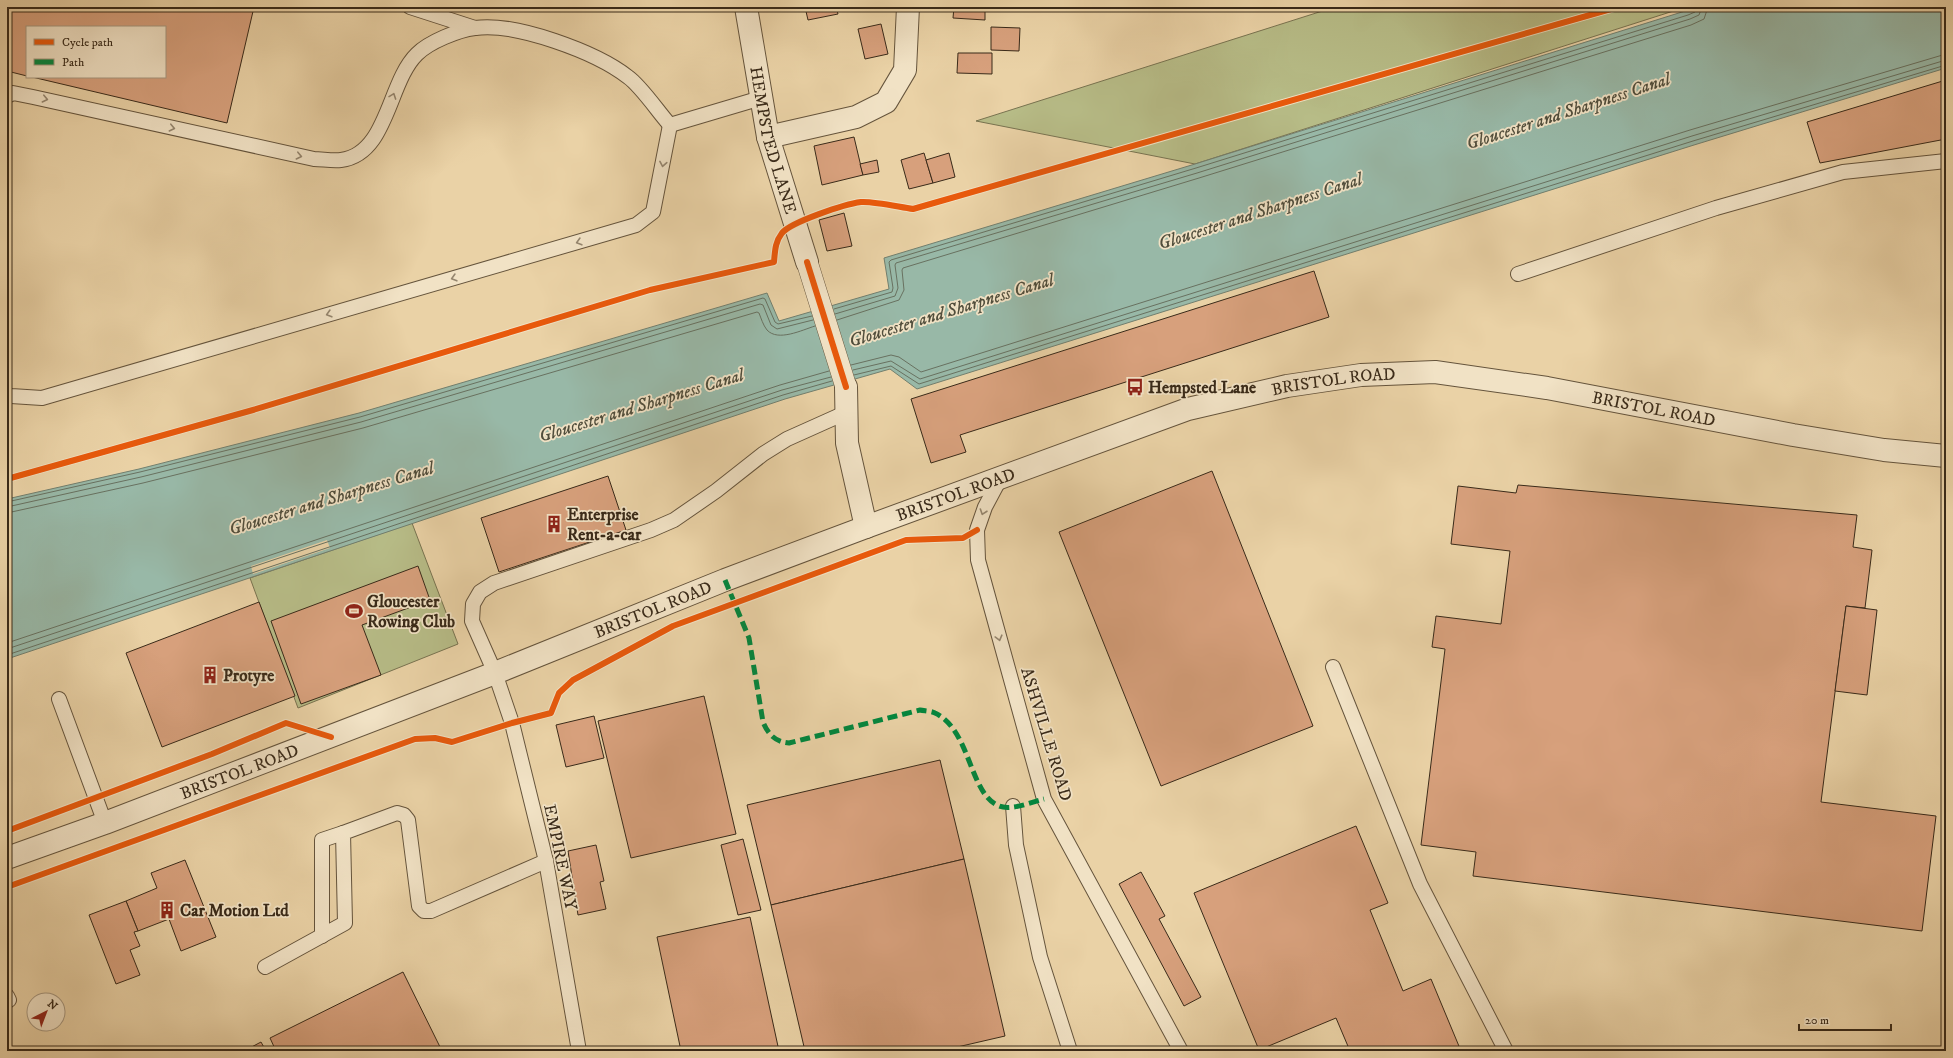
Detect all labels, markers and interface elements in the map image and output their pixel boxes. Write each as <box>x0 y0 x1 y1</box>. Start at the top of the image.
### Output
legend <box>26 26 166 78</box>
text: Cycle path <box>62 35 114 50</box>
text: Path <box>62 55 85 70</box>
street label: HEMPSTED LANE <box>744 65 801 217</box>
water label: Gloucester and Sharpness Canal <box>1464 68 1675 155</box>
one-way arrow <box>388 93 397 100</box>
one-way arrow <box>42 95 48 103</box>
one-way arrow <box>168 123 175 131</box>
one-way arrow <box>295 151 302 159</box>
one-way arrow <box>659 161 668 167</box>
water label: Gloucester and Sharpness Canal <box>1156 168 1367 255</box>
one-way arrow <box>576 237 583 246</box>
water label: Gloucester and Sharpness Canal <box>846 269 1059 353</box>
one-way arrow <box>451 273 458 282</box>
one-way arrow <box>326 310 333 318</box>
water label: Gloucester and Sharpness Canal <box>536 364 749 448</box>
street label: BRISTOL ROAD <box>1269 364 1396 401</box>
bus stop icon: Hempsted Lane <box>1125 377 1145 397</box>
place label: Hempsted Lane <box>1148 377 1256 399</box>
street label: BRISTOL ROAD <box>1590 387 1717 432</box>
water label: Gloucester and Sharpness Canal <box>226 457 439 541</box>
street label: BRISTOL ROAD <box>893 463 1018 527</box>
place label: Enterprise Rent-a-car <box>567 504 642 546</box>
one-way arrow <box>980 508 988 515</box>
building icon: Enterprise Rent-a-car <box>544 514 564 534</box>
street label: BRISTOL ROAD <box>591 577 715 644</box>
place label: Gloucester Rowing Club <box>367 591 455 633</box>
sports icon: Gloucester Rowing Club <box>344 601 364 621</box>
one-way arrow <box>994 634 1003 641</box>
building icon: Protyre <box>200 665 220 685</box>
place label: Protyre <box>223 665 274 687</box>
street label: ASHVILLE ROAD <box>1015 665 1077 804</box>
street label: BRISTOL ROAD <box>177 740 302 805</box>
street label: EMPIRE WAY <box>538 802 582 912</box>
building icon: Car Motion Ltd <box>157 900 177 920</box>
place label: Car Motion Ltd <box>180 900 289 922</box>
north arrow <box>26 992 66 1032</box>
text: N <box>44 997 60 1014</box>
scale bar <box>1799 1006 1891 1032</box>
text: 20 m <box>1805 1013 1829 1028</box>

